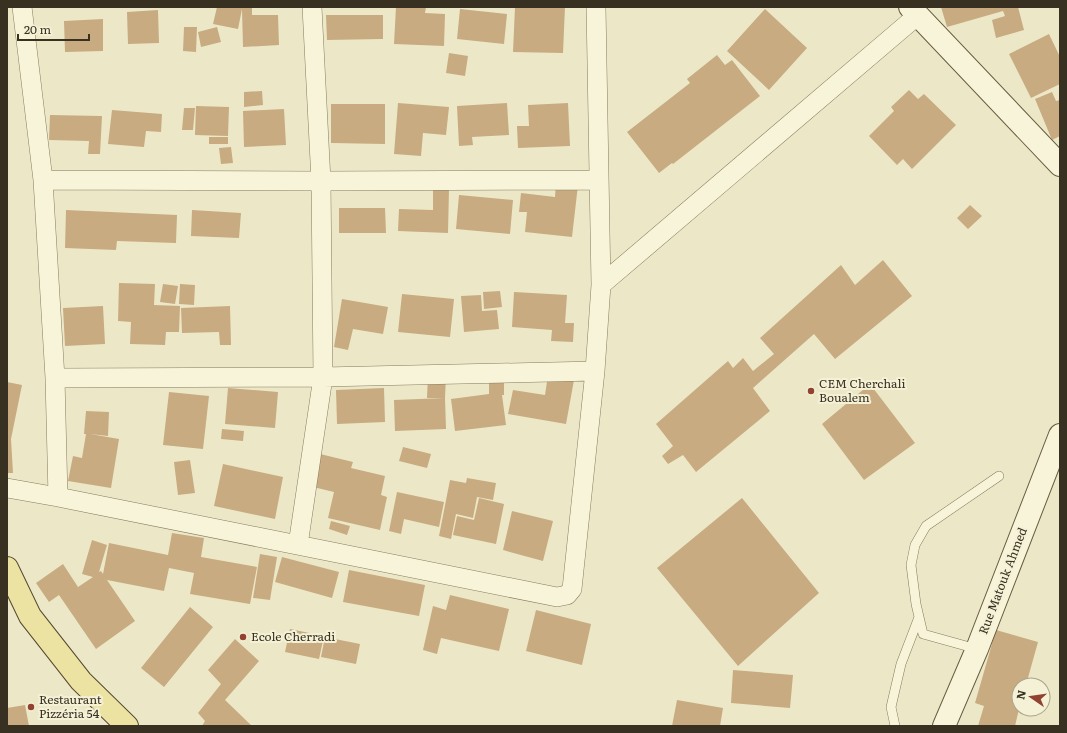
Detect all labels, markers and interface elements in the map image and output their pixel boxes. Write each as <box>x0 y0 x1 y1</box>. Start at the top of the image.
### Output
scale bar <box>18 16 89 42</box>
text: 20 m <box>24 20 51 38</box>
place label: CEM Cherchali Boualem <box>819 374 906 406</box>
marker: CEM Cherchali Boualem <box>806 386 816 396</box>
street label: Rue Matouk Ahmed <box>973 524 1031 637</box>
place label: Ecole Cherradi <box>251 627 335 645</box>
marker: Ecole Cherradi <box>238 632 248 642</box>
north arrow <box>1011 677 1051 717</box>
text: N <box>1011 688 1029 701</box>
place label: Restaurant Pizzéria 54 <box>39 690 102 722</box>
marker: Restaurant Pizzéria 54 <box>26 702 36 712</box>

